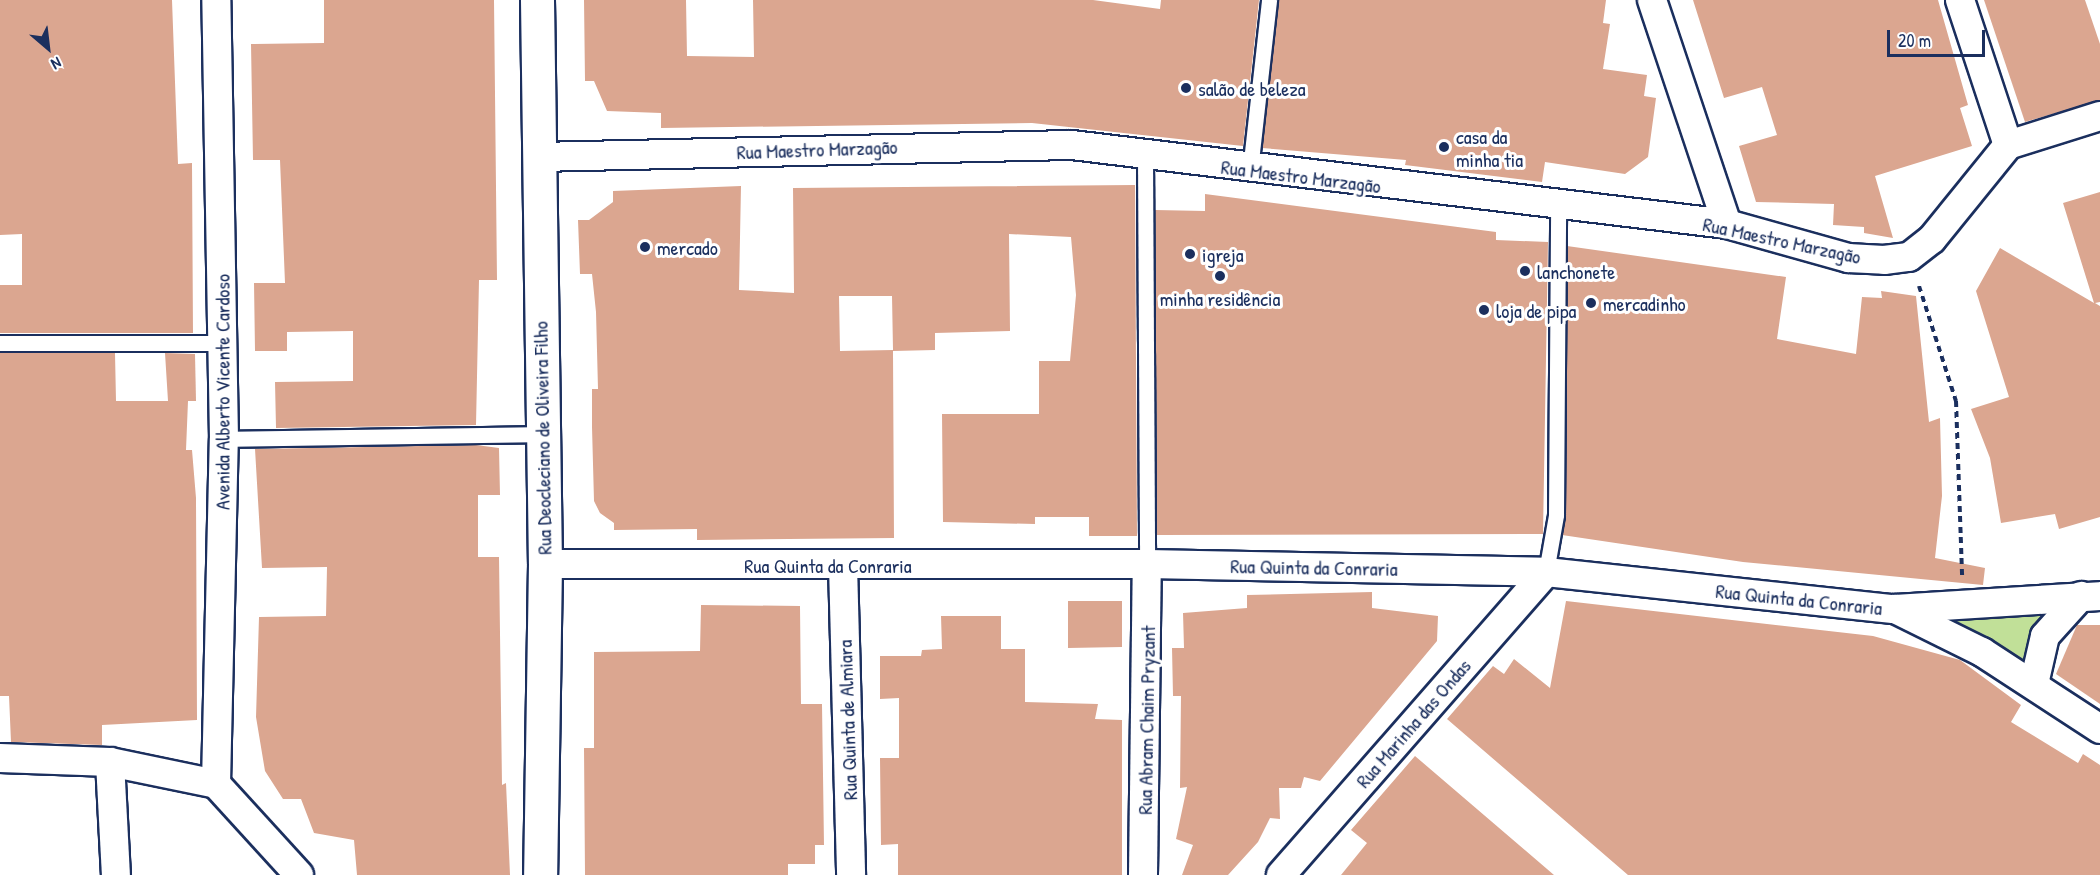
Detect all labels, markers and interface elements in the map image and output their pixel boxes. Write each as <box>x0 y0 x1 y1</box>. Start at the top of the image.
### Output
north arrow <box>18 18 78 78</box>
scale bar <box>1890 18 1988 56</box>
text: 20 m <box>1898 28 1931 53</box>
text: N <box>48 52 65 76</box>
place label: salão de beleza <box>1198 76 1306 100</box>
marker: salão de beleza <box>1179 81 1193 95</box>
place label: casa da minha tia <box>1456 124 1523 171</box>
street label: Rua Maestro Marzagão <box>736 134 898 164</box>
marker: casa da minha tia <box>1437 140 1451 154</box>
street label: Rua Maestro Marzagão <box>1220 154 1382 198</box>
street label: Rua Maestro Marzagão <box>1701 212 1863 268</box>
place label: mercado <box>657 235 718 259</box>
marker: mercado <box>638 240 652 254</box>
place label: igreja <box>1202 242 1244 266</box>
marker: igreja <box>1183 247 1197 261</box>
place label: lanchonete <box>1537 259 1615 283</box>
marker: lanchonete <box>1518 264 1532 278</box>
marker: minha residência <box>1213 269 1227 283</box>
street label: Avenida Alberto Vicente Cardoso <box>210 274 234 510</box>
place label: minha residência <box>1160 286 1280 310</box>
place label: mercadinho <box>1603 291 1686 315</box>
marker: mercadinho <box>1584 296 1598 310</box>
place label: loja de pipa <box>1496 298 1576 322</box>
marker: loja de pipa <box>1477 303 1491 317</box>
street label: Rua Deocleciano de Oliveira Filho <box>528 321 556 555</box>
street label: Rua Quinta da Conraria <box>744 553 912 577</box>
street label: Rua Quinta da Conraria <box>1230 554 1398 580</box>
street label: Rua Quinta da Conraria <box>1715 578 1883 620</box>
street label: Rua Abram Chaim Pryzant <box>1132 625 1160 815</box>
street label: Rua Quinta de Almiara <box>832 639 862 801</box>
street label: Rua Marinha das Ondas <box>1351 654 1475 792</box>

